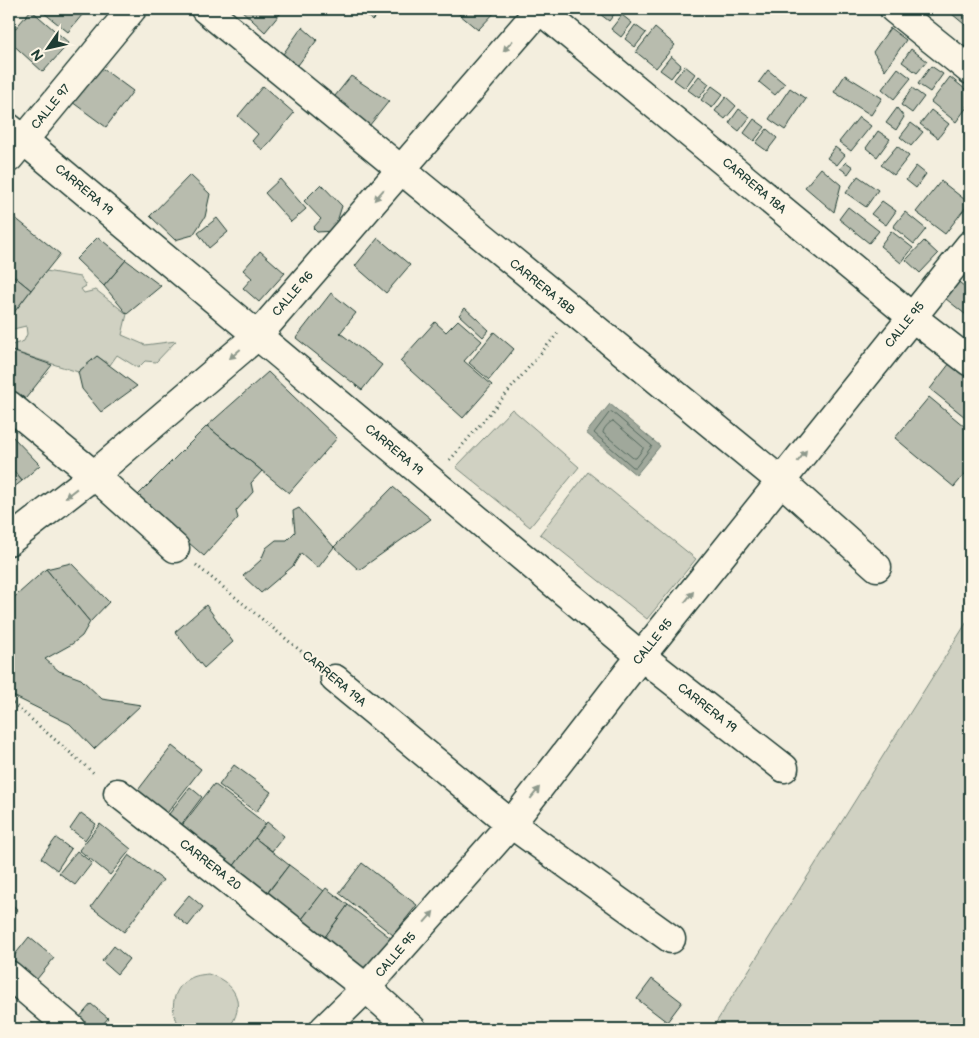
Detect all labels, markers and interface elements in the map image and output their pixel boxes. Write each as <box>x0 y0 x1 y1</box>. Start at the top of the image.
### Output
north arrow <box>22 22 72 72</box>
one-way arrow <box>503 39 514 52</box>
text: N <box>28 46 48 64</box>
street label: CALLE 97 <box>28 81 74 133</box>
street label: CARRERA 18A <box>719 155 790 218</box>
street label: CARRERA 19 <box>52 161 116 219</box>
one-way arrow <box>373 189 385 201</box>
street label: CARRERA 18B <box>506 256 578 318</box>
street label: CALLE 96 <box>269 268 317 320</box>
street label: CALLE 95 <box>882 299 928 351</box>
one-way arrow <box>229 349 242 360</box>
street label: CARRERA 19 <box>362 421 426 479</box>
one-way arrow <box>796 450 807 463</box>
one-way arrow <box>65 488 78 499</box>
one-way arrow <box>684 591 695 604</box>
street label: CALLE 95 <box>630 616 676 668</box>
street label: CARRERA 19A <box>299 648 370 711</box>
street label: CARRERA 19 <box>674 680 740 736</box>
one-way arrow <box>529 787 540 800</box>
street label: CARRERA 20 <box>176 836 244 894</box>
one-way arrow <box>423 911 435 923</box>
street label: CALLE 95 <box>372 929 420 981</box>

